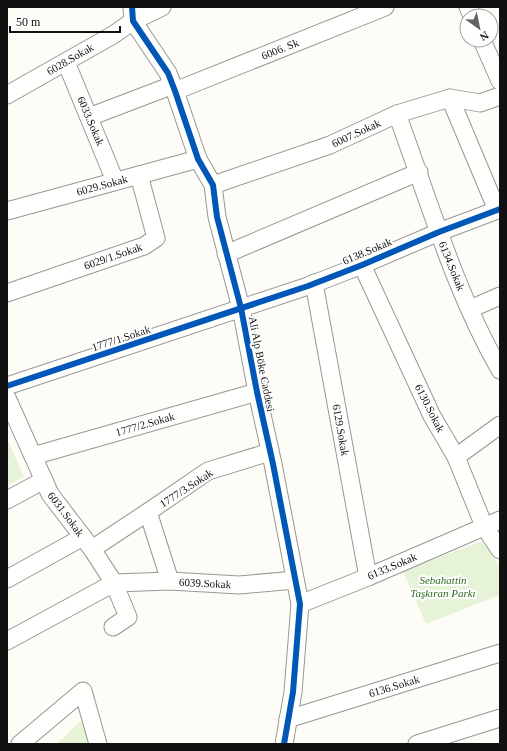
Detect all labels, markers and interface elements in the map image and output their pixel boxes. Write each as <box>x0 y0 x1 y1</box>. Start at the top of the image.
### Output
scale bar <box>10 8 120 34</box>
north arrow <box>459 8 499 48</box>
text: 50 m <box>16 15 41 29</box>
text: N <box>478 29 491 44</box>
street label: 6006. Sk <box>260 36 301 62</box>
street label: 6028.Sokak <box>44 40 96 77</box>
street label: 6033.Sokak <box>75 95 107 148</box>
street label: 6007.Sokak <box>330 116 383 149</box>
street label: 6029.Sokak <box>75 172 129 198</box>
street label: 6138.Sokak <box>341 235 394 267</box>
street label: 6029/1.Sokak <box>82 240 144 272</box>
street label: 6134.Sokak <box>437 240 468 293</box>
street label: Ali Alp Böke Caddesi <box>247 315 277 413</box>
street label: 1777/1.Sokak <box>90 323 152 353</box>
street label: 6130.Sokak <box>413 382 447 434</box>
street label: 6129.Sokak <box>331 403 352 457</box>
street label: 1777/2.Sokak <box>114 410 176 438</box>
street label: 1777/3.Sokak <box>157 466 215 510</box>
street label: 6031.Sokak <box>45 490 87 539</box>
street label: 6133.Sokak <box>366 550 419 582</box>
park label: Sebahattin Taşkıran Parkı <box>410 574 476 599</box>
street label: 6039.Sokak <box>179 576 232 590</box>
street label: 6136.Sokak <box>367 672 421 699</box>

